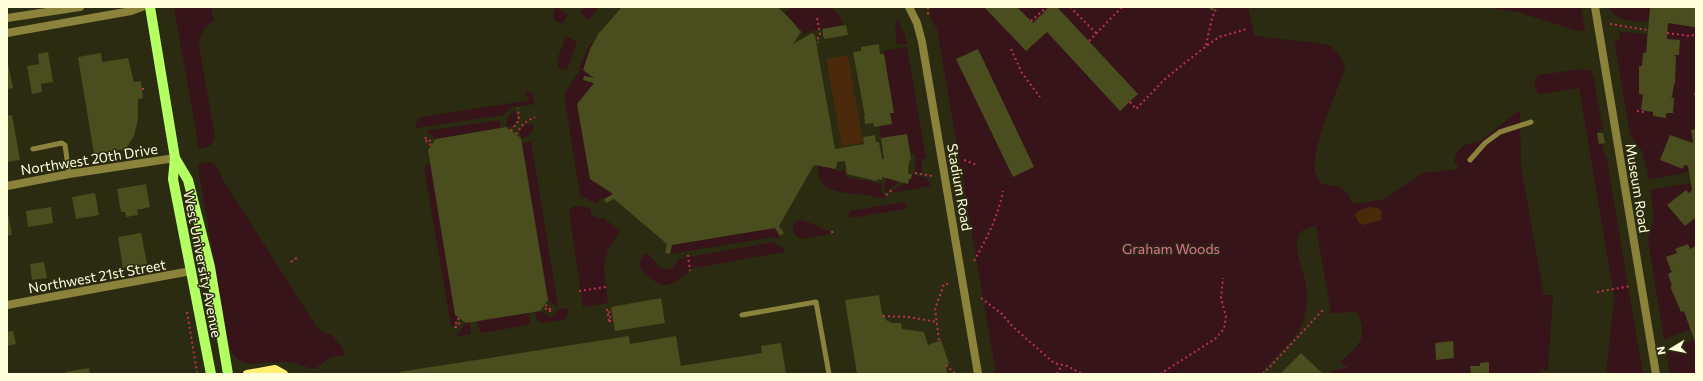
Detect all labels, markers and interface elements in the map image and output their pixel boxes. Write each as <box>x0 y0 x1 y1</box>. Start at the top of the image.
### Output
street label: Northwest 20th Drive <box>19 140 159 178</box>
street label: Stadium Road <box>944 142 976 232</box>
street label: Museum Road <box>1623 142 1653 234</box>
street label: West University Avenue <box>180 189 226 339</box>
park label: Graham Woods <box>1122 240 1220 257</box>
street label: Northwest 21st Street <box>27 255 167 296</box>
north arrow <box>1651 329 1691 369</box>
text: N <box>1654 346 1668 356</box>

